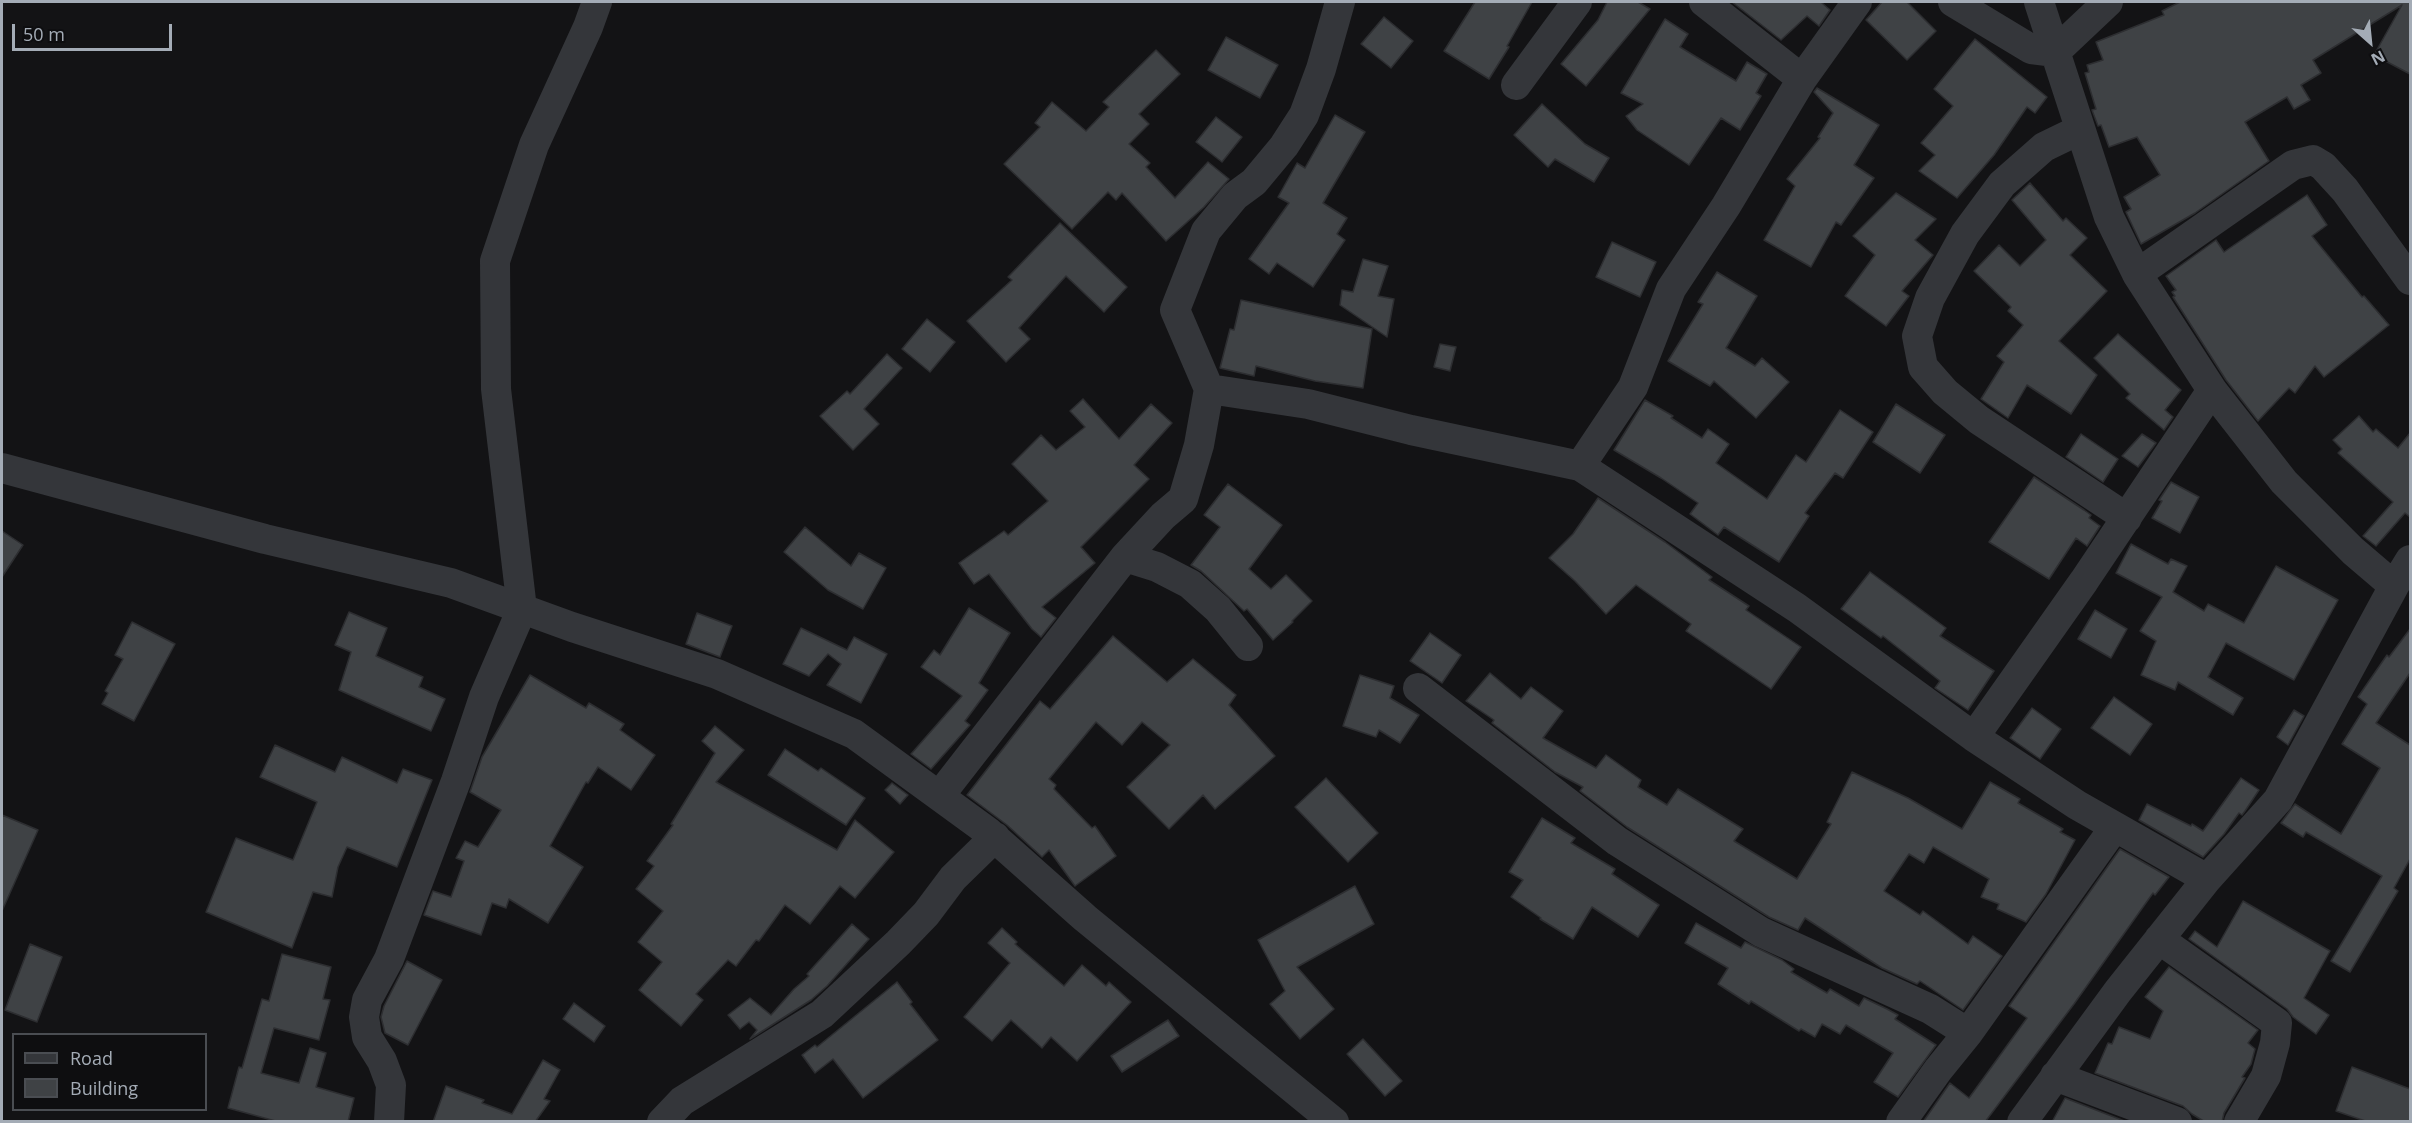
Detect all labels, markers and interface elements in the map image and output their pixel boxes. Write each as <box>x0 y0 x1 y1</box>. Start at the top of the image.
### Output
scale bar <box>15 12 176 50</box>
north arrow <box>2340 12 2400 72</box>
text: 50 m <box>23 22 65 46</box>
text: N <box>2367 45 2389 71</box>
legend <box>12 1033 207 1111</box>
text: Road <box>70 1046 113 1070</box>
text: Building <box>70 1076 138 1100</box>

